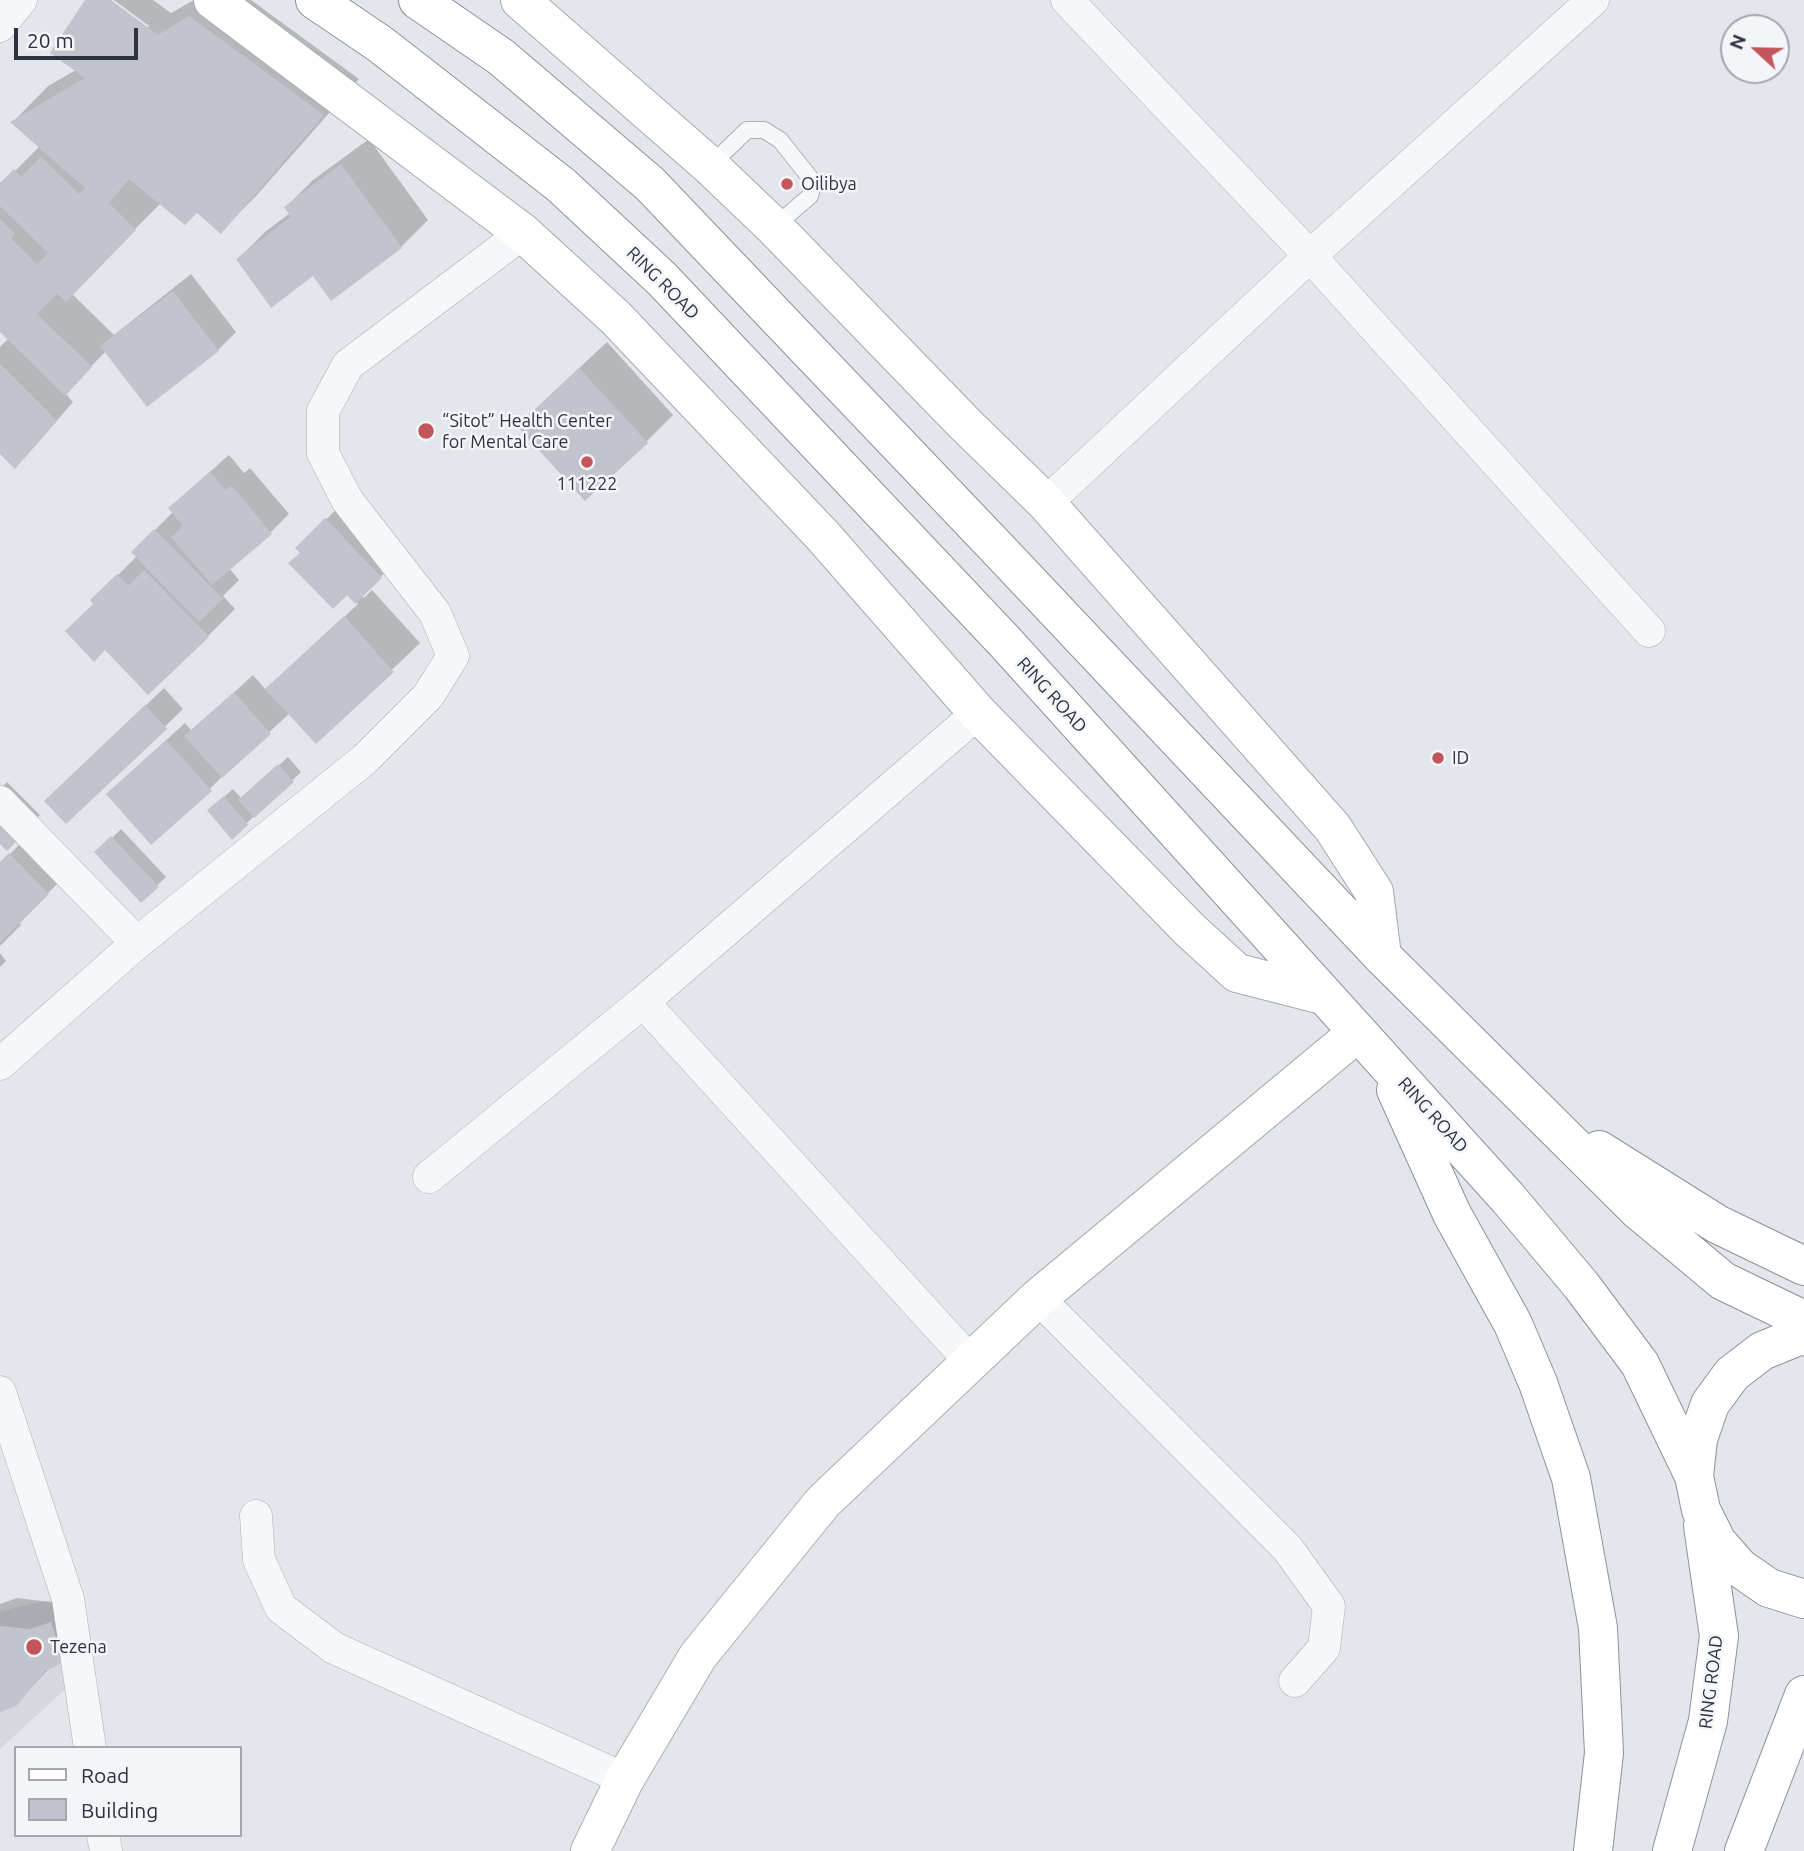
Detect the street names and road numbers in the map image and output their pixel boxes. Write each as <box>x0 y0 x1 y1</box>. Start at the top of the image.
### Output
street label: RING ROAD <box>622 242 704 324</box>
street label: RING ROAD <box>1012 653 1092 737</box>
street label: RING ROAD <box>1393 1073 1473 1157</box>
street label: RING ROAD <box>1695 1634 1727 1730</box>

